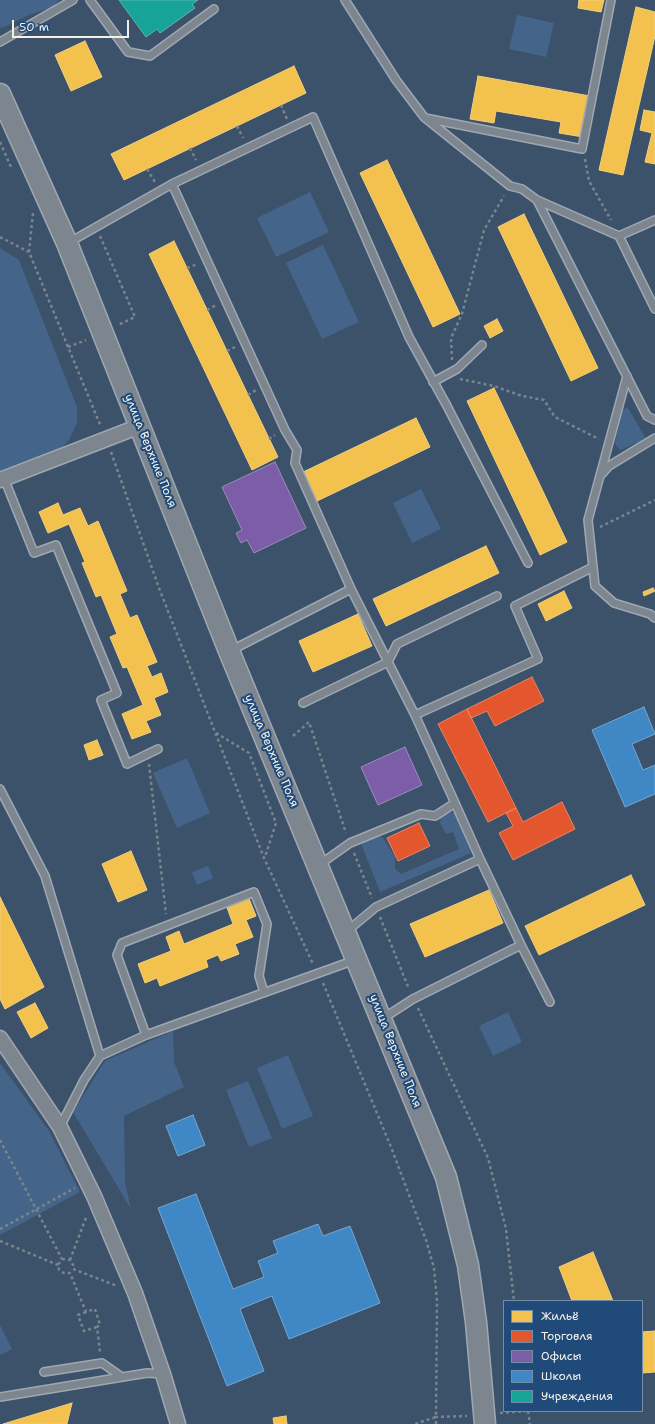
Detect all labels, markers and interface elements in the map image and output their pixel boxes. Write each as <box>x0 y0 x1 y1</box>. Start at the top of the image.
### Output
scale bar <box>14 12 131 38</box>
text: 50 m <box>19 19 49 35</box>
street label: улица Верхние Поля <box>121 392 179 510</box>
street label: улица Верхние Поля <box>241 692 301 810</box>
street label: улица Верхние Поля <box>366 992 424 1110</box>
legend <box>503 1300 643 1412</box>
text: Жильё <box>541 1308 579 1324</box>
text: Торговля <box>541 1328 593 1344</box>
text: Офисы <box>541 1348 581 1364</box>
text: Школы <box>541 1368 581 1384</box>
text: Учреждения <box>541 1388 613 1404</box>

